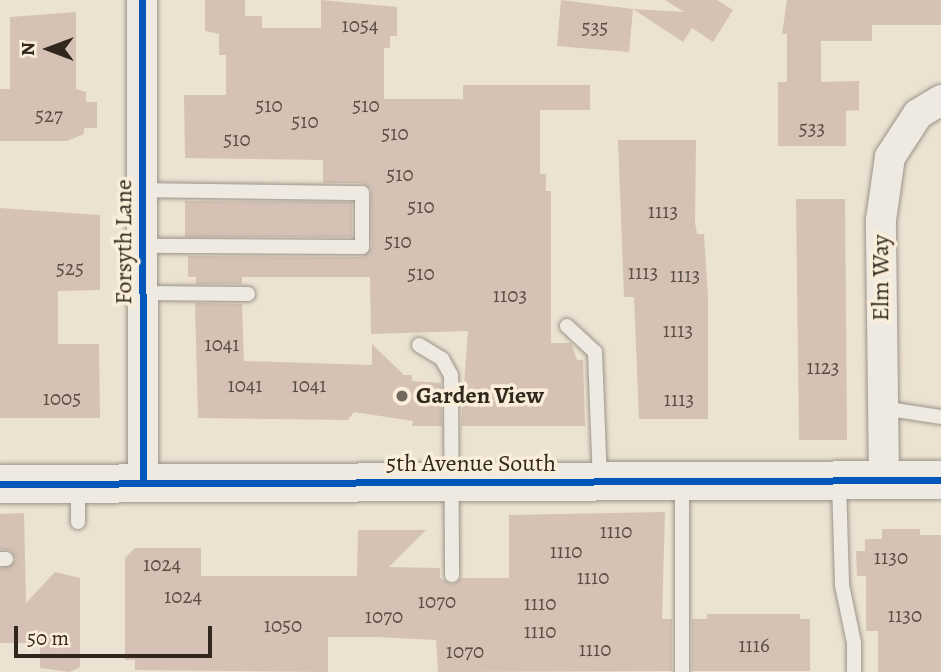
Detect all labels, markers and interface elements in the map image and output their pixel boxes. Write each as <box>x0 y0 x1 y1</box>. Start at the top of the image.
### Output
house number: 1054 <box>342 12 378 38</box>
north arrow <box>14 14 84 84</box>
house number: 535 <box>582 14 608 40</box>
text: N <box>15 42 41 56</box>
house number: 510 <box>255 92 283 118</box>
house number: 510 <box>352 92 380 118</box>
house number: 527 <box>35 102 63 128</box>
house number: 510 <box>291 108 319 134</box>
house number: 533 <box>799 115 825 141</box>
house number: 510 <box>381 120 409 146</box>
house number: 510 <box>223 126 251 152</box>
house number: 510 <box>386 161 414 187</box>
street label: Forsyth Lane <box>110 179 138 305</box>
house number: 510 <box>407 193 435 219</box>
house number: 1113 <box>648 198 678 224</box>
house number: 510 <box>384 228 412 254</box>
street label: Elm Way <box>867 235 895 321</box>
house number: 525 <box>56 255 84 281</box>
house number: 1113 <box>628 259 658 285</box>
house number: 510 <box>407 260 435 286</box>
house number: 1113 <box>670 262 700 288</box>
house number: 1103 <box>493 282 527 308</box>
house number: 1113 <box>663 317 693 343</box>
house number: 1041 <box>204 331 240 357</box>
house number: 1123 <box>806 354 840 380</box>
house number: 1041 <box>227 372 263 398</box>
house number: 1041 <box>291 372 327 398</box>
place label: Garden View <box>416 382 544 410</box>
house number: 1005 <box>43 385 81 411</box>
house number: 1113 <box>664 386 694 412</box>
marker: Garden View <box>394 388 410 404</box>
street label: 5th Avenue South <box>386 450 556 478</box>
house number: 1110 <box>600 518 632 544</box>
house number: 1110 <box>550 538 582 564</box>
house number: 1130 <box>874 544 908 570</box>
house number: 1024 <box>143 551 181 577</box>
house number: 1110 <box>577 564 609 590</box>
house number: 1024 <box>164 583 202 609</box>
house number: 1070 <box>418 588 456 614</box>
house number: 1110 <box>524 590 556 616</box>
house number: 1130 <box>888 602 922 628</box>
house number: 1070 <box>365 603 403 629</box>
scale bar <box>18 612 215 656</box>
house number: 1050 <box>264 612 302 638</box>
house number: 1110 <box>524 618 556 644</box>
text: 50 m <box>27 624 69 652</box>
house number: 1116 <box>738 632 770 658</box>
house number: 1110 <box>579 636 611 662</box>
house number: 1070 <box>446 638 484 664</box>

